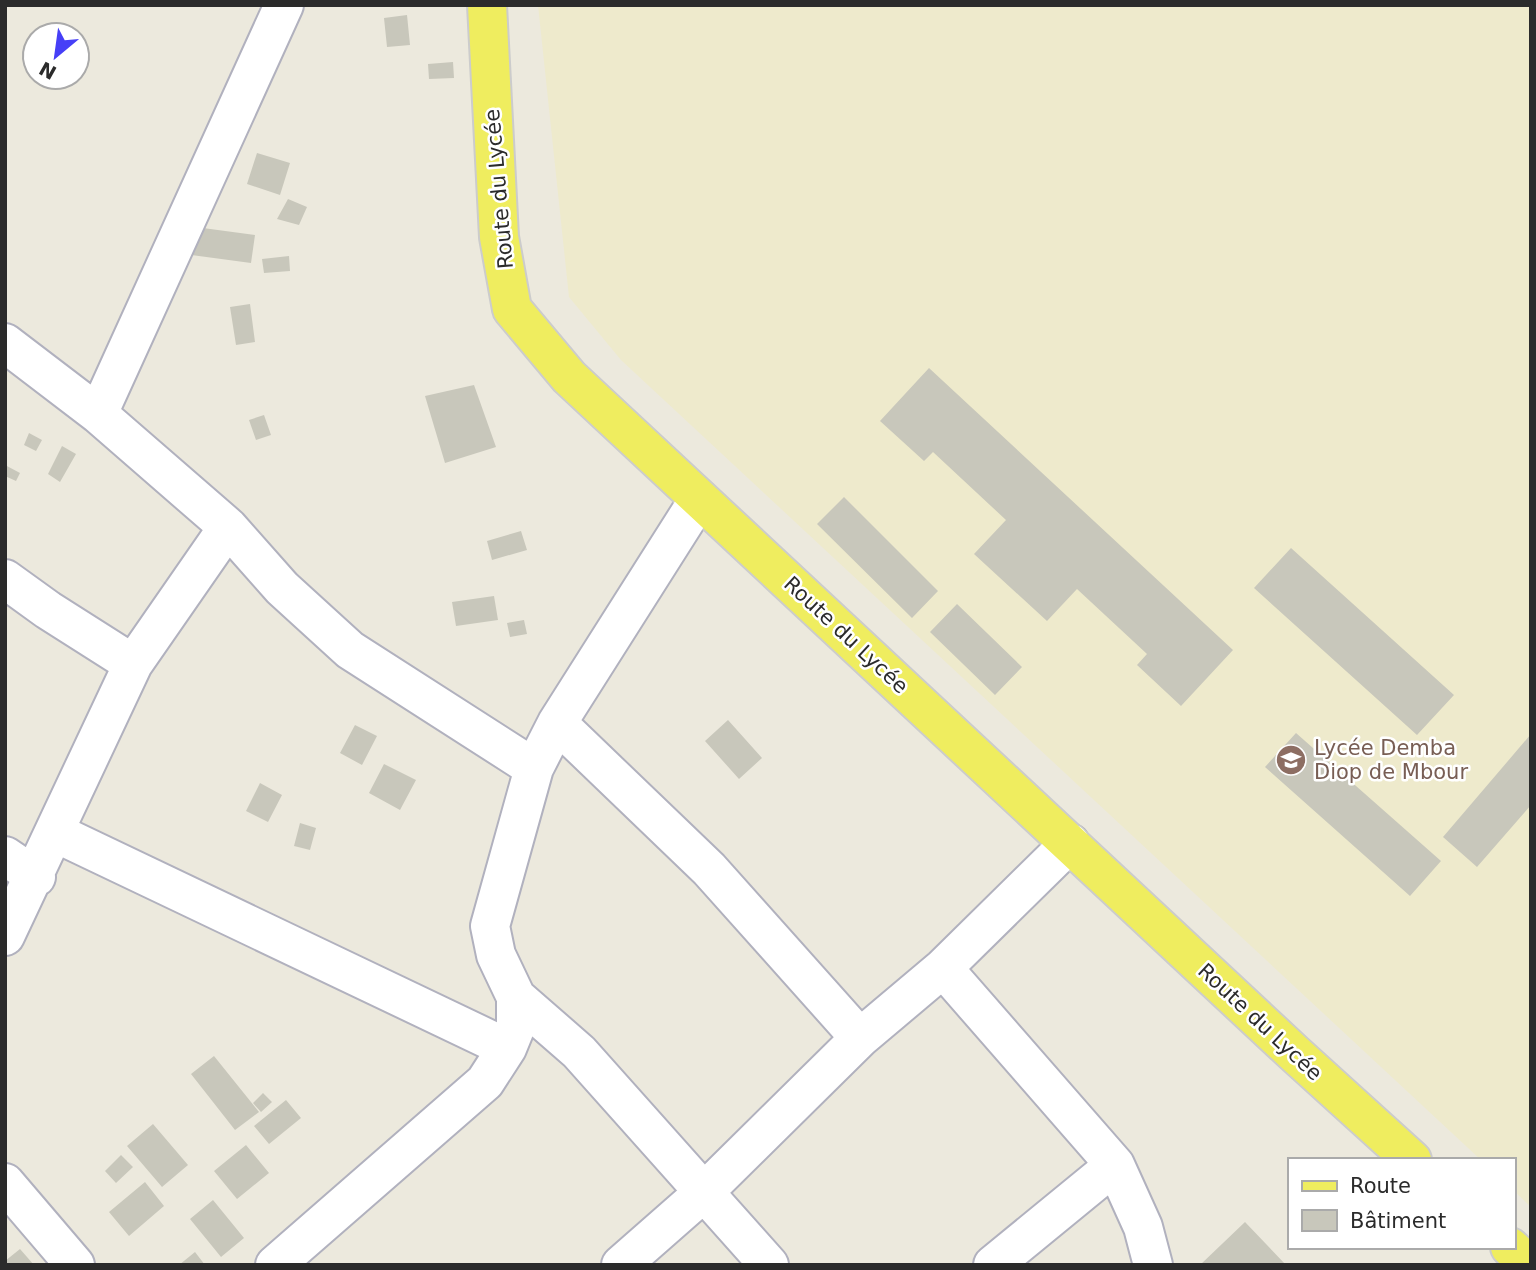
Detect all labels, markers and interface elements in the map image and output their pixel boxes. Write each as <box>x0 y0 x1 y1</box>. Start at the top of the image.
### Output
north arrow <box>21 21 91 91</box>
text: N <box>35 57 60 84</box>
street label: Route du Lycée <box>480 108 518 270</box>
street label: Route du Lycée <box>779 571 913 699</box>
place label: Lycée Demba Diop de Mbour <box>1314 736 1468 784</box>
school or university icon: Lycée Demba Diop de Mbour <box>1274 743 1308 777</box>
street label: Route du Lycée <box>1193 958 1327 1086</box>
legend <box>1288 1158 1515 1249</box>
text: Route <box>1350 1174 1411 1198</box>
text: Bâtiment <box>1350 1209 1446 1233</box>

